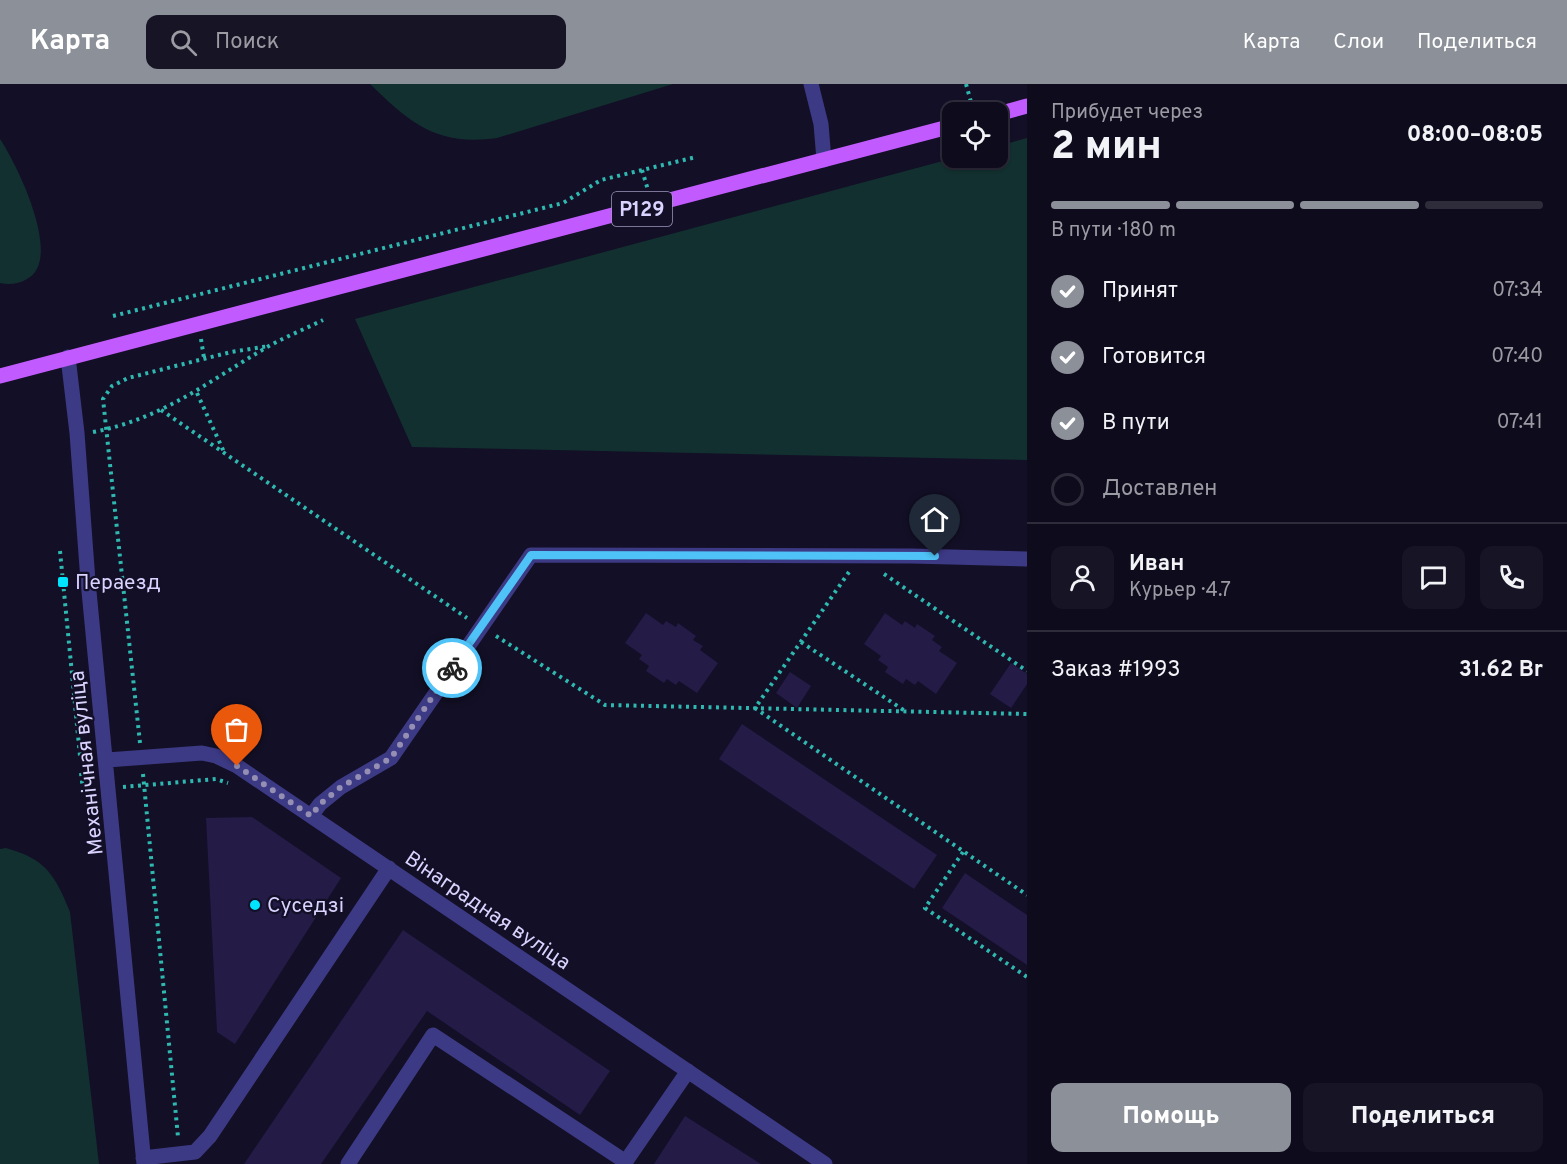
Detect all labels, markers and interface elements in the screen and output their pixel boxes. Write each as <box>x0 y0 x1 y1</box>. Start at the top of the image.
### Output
search box <box>146 15 566 69</box>
text: Карта <box>30 24 110 60</box>
icon: search <box>167 26 200 59</box>
text: Поиск <box>215 29 279 56</box>
text: Карта <box>1243 29 1300 56</box>
text: Слои <box>1333 29 1384 56</box>
text: Поделиться <box>1417 29 1537 56</box>
text: Прибудет через <box>1051 100 1203 126</box>
map controls <box>942 102 1008 168</box>
button: locate <box>942 102 1008 168</box>
text: 08:00–08:05 <box>1407 122 1543 149</box>
text: 2 мин <box>1051 124 1162 173</box>
road number: Р129 <box>612 192 672 226</box>
text: В пути · 180 m <box>1051 218 1176 244</box>
icon: check <box>1051 275 1084 308</box>
text: Принят <box>1102 278 1178 305</box>
text: 07:34 <box>1492 278 1543 304</box>
icon: check <box>1051 341 1084 374</box>
text: Готовится <box>1102 344 1206 371</box>
text: 07:40 <box>1491 344 1543 370</box>
icon: check <box>1051 407 1084 440</box>
text: В пути <box>1102 410 1170 437</box>
text: 07:41 <box>1497 410 1543 436</box>
text: Доставлен <box>1102 476 1217 503</box>
pin <box>909 494 960 556</box>
icon: home <box>918 503 951 536</box>
button: person <box>1051 546 1114 609</box>
button: chat <box>1402 546 1465 609</box>
button: phone <box>1480 546 1543 609</box>
text: Иван <box>1129 551 1184 578</box>
place label: Пераезд <box>75 570 161 597</box>
marker: Пераезд <box>56 575 70 589</box>
text: Курьер · 4.7 <box>1129 578 1231 604</box>
courier <box>422 638 482 698</box>
icon: bike <box>436 652 469 685</box>
text: Заказ #1993 <box>1051 657 1181 684</box>
text: 31.62 Br <box>1459 657 1543 684</box>
street label: Механічная вуліца <box>64 669 111 857</box>
pin <box>211 704 262 766</box>
icon: bag <box>220 713 253 746</box>
street label: Вінаградная вуліца <box>399 846 575 977</box>
place label: Суседзі <box>267 893 344 920</box>
marker: Суседзі <box>248 898 262 912</box>
button: Помощь <box>1051 1083 1291 1152</box>
button: Поделиться <box>1303 1083 1543 1152</box>

